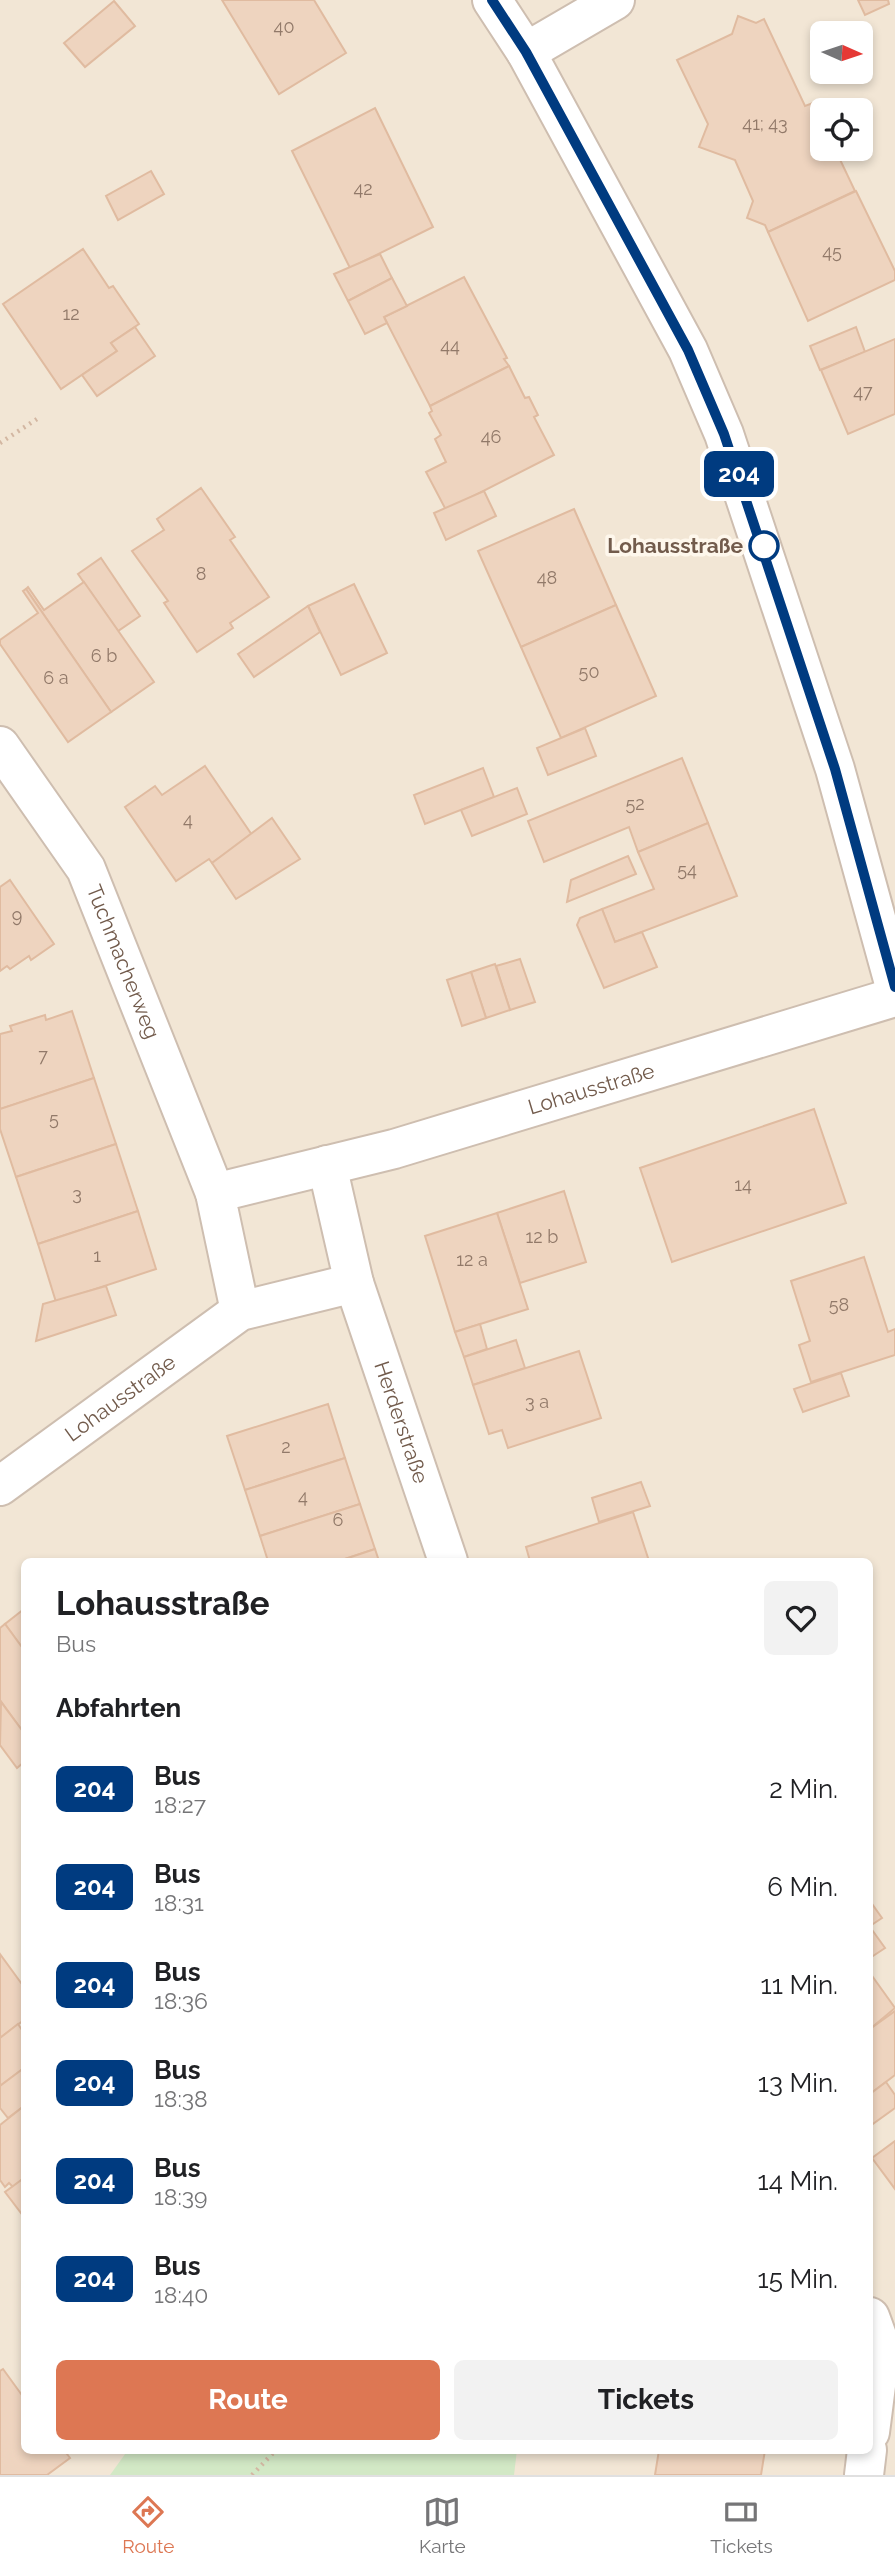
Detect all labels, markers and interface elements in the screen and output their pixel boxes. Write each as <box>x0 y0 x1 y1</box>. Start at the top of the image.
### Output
house number: 40 <box>274 16 294 37</box>
north arrow <box>810 21 873 84</box>
map controls <box>810 21 873 161</box>
button: locate <box>810 98 873 161</box>
house number: 41; 43 <box>742 113 788 134</box>
house number: 42 <box>353 178 373 199</box>
house number: 45 <box>822 241 842 262</box>
house number: 12 <box>62 303 80 324</box>
house number: 44 <box>440 335 460 356</box>
house number: 47 <box>853 381 873 402</box>
house number: 46 <box>481 426 501 447</box>
line badge: 204 <box>699 451 779 497</box>
text: 204 <box>718 459 760 488</box>
marker: Lohausstraße <box>749 531 779 561</box>
place label: Lohausstraße <box>607 533 743 558</box>
house number: 8 <box>196 563 206 584</box>
house number: 48 <box>537 567 557 588</box>
house number: 6 b <box>91 645 117 666</box>
house number: 50 <box>579 661 599 682</box>
house number: 6 a <box>43 667 69 688</box>
house number: 52 <box>625 793 645 814</box>
house number: 4 <box>183 809 193 830</box>
house number: 54 <box>677 859 697 880</box>
street label: Tuchmacherweg <box>82 881 165 1042</box>
house number: 9 <box>12 905 22 926</box>
house number: 7 <box>38 1045 48 1066</box>
street label: Lohausstraße <box>525 1058 657 1120</box>
house number: 5 <box>49 1108 59 1129</box>
house number: 14 <box>734 1174 752 1195</box>
house number: 3 <box>72 1183 82 1204</box>
house number: 12 b <box>526 1226 558 1247</box>
house number: 1 <box>93 1245 101 1266</box>
house number: 12 a <box>456 1249 488 1270</box>
house number: 58 <box>829 1294 849 1315</box>
street label: Lohausstraße <box>60 1349 180 1446</box>
street label: Herderstraße <box>369 1358 434 1486</box>
house number: 3 a <box>525 1391 549 1412</box>
house number: 2 <box>281 1436 291 1457</box>
house number: 4 <box>298 1486 308 1507</box>
house number: 6 <box>333 1509 344 1530</box>
button: heart <box>764 1581 838 1655</box>
text: Lohausstraße <box>56 1584 269 1623</box>
text: Bus <box>56 1630 96 1657</box>
text: Abfahrten <box>56 1693 181 1723</box>
text: Bus <box>154 1761 201 1791</box>
text: 204 <box>74 1774 115 1803</box>
text: 2 Min. <box>769 1774 838 1804</box>
text: 18:27 <box>154 1791 206 1818</box>
text: Bus <box>154 1859 201 1889</box>
text: 204 <box>74 1872 115 1901</box>
text: 6 Min. <box>767 1872 838 1902</box>
text: 18:31 <box>154 1889 204 1916</box>
text: Bus <box>154 1957 201 1987</box>
text: 204 <box>74 1970 115 1999</box>
text: 11 Min. <box>761 1970 838 2000</box>
text: 18:36 <box>154 1987 208 2014</box>
text: Bus <box>154 2055 201 2085</box>
text: 204 <box>74 2068 115 2097</box>
text: 13 Min. <box>758 2068 838 2098</box>
text: 18:38 <box>154 2085 208 2112</box>
text: Bus <box>154 2153 201 2183</box>
text: 204 <box>74 2166 115 2195</box>
text: 14 Min. <box>758 2166 838 2196</box>
text: 18:39 <box>154 2183 208 2210</box>
text: Bus <box>154 2251 201 2281</box>
text: 204 <box>74 2264 115 2293</box>
text: 15 Min. <box>758 2264 838 2294</box>
text: 18:40 <box>154 2281 208 2308</box>
button: Route <box>56 2360 440 2440</box>
button: Tickets <box>454 2360 838 2440</box>
tab: Route <box>122 2493 174 2557</box>
tab: Karte <box>419 2493 466 2557</box>
tab: Tickets <box>710 2493 773 2557</box>

